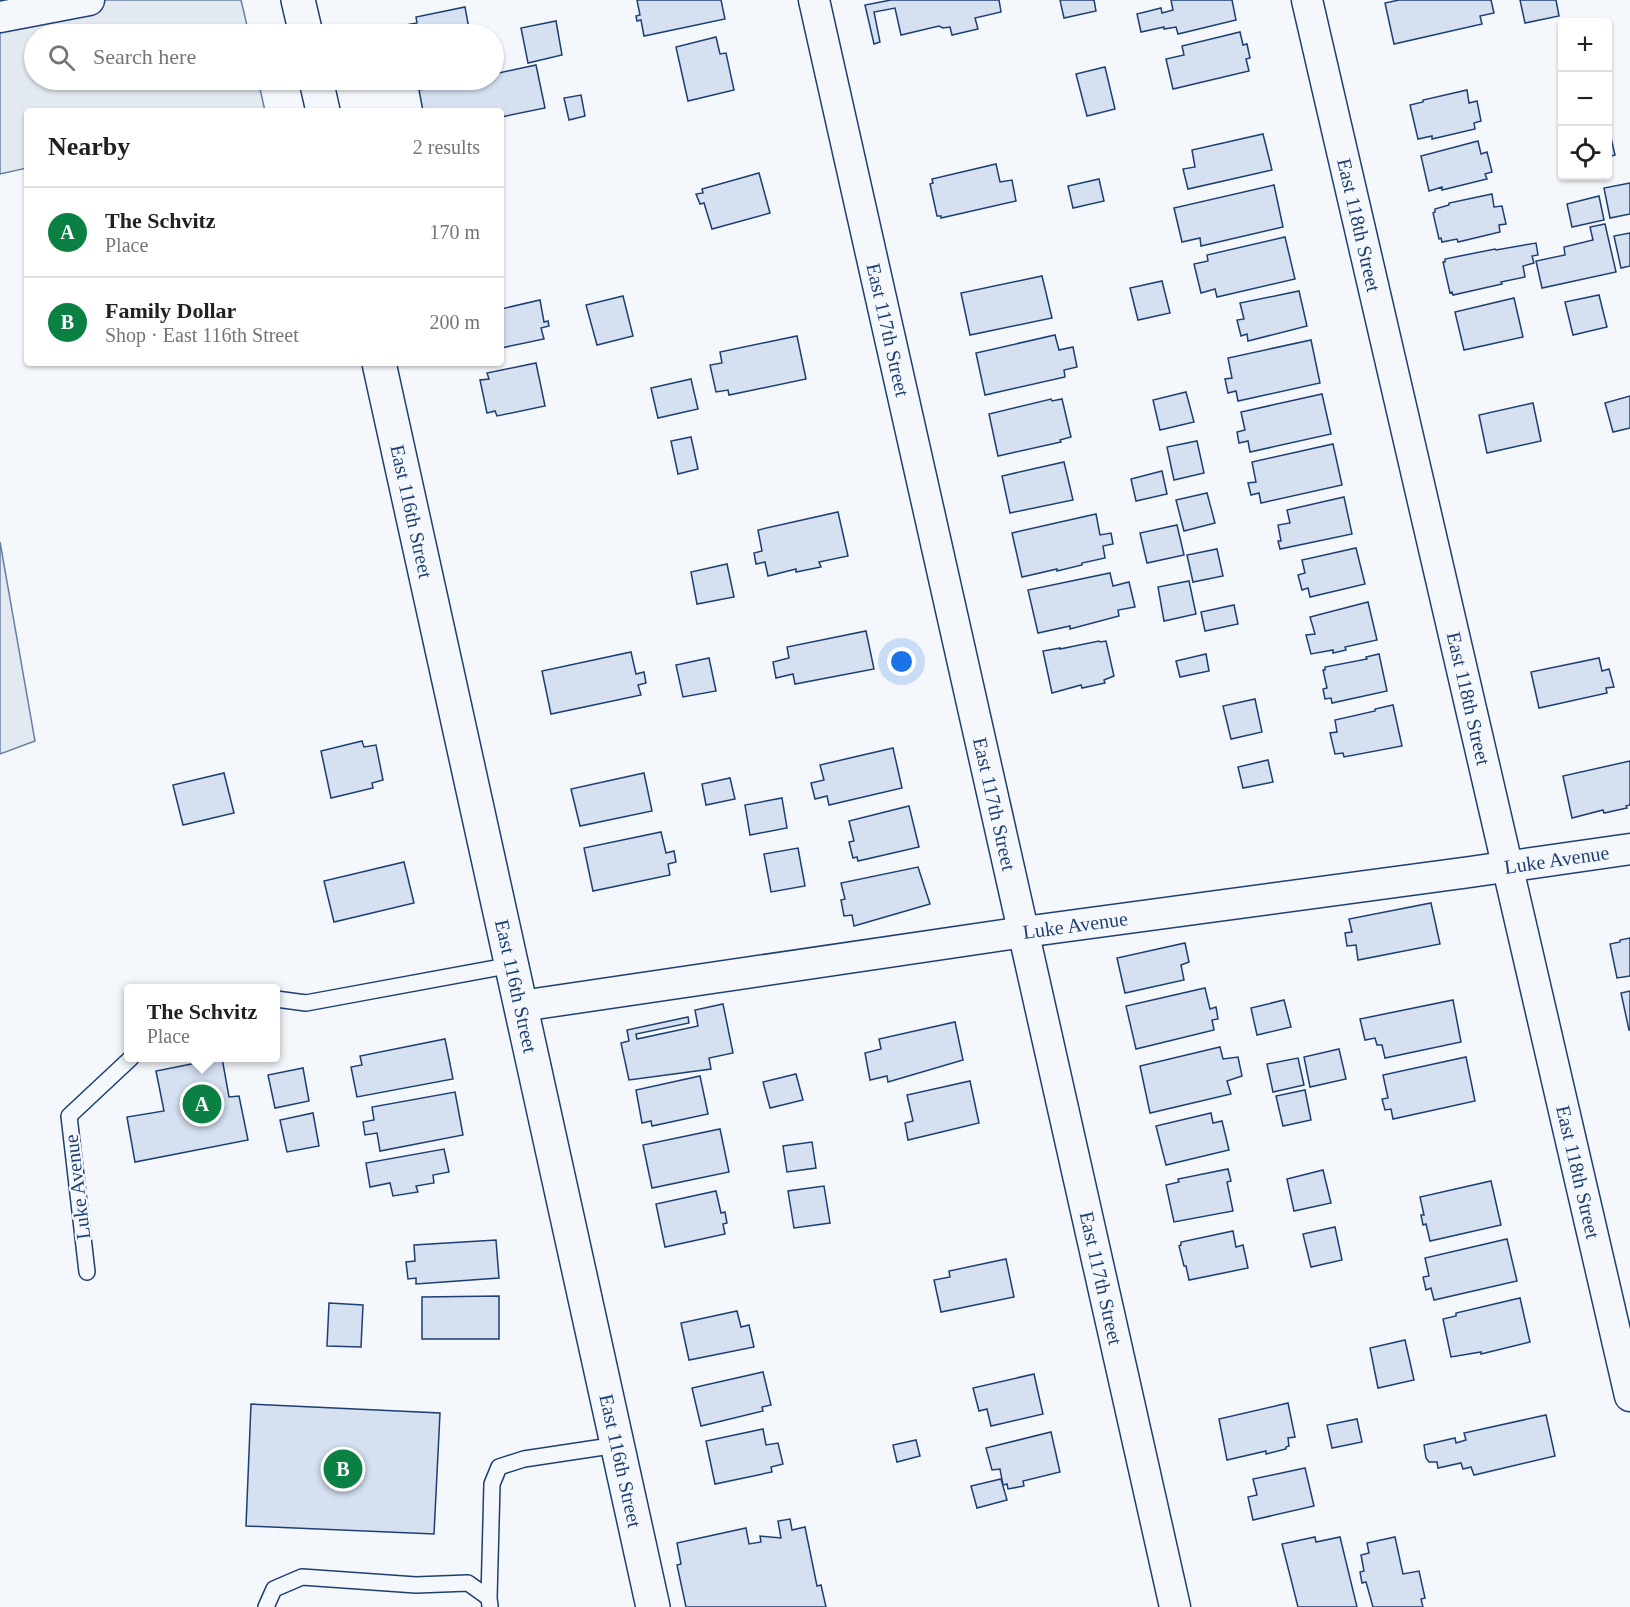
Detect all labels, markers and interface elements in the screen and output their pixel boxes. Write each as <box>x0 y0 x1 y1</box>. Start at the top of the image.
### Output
map controls <box>1558 18 1612 180</box>
button: + <box>1558 18 1612 72</box>
search box <box>24 24 504 90</box>
icon: search <box>45 41 78 74</box>
text: Search here <box>93 44 196 69</box>
button: − <box>1558 72 1612 126</box>
button: locate <box>1558 126 1612 180</box>
text: Nearby <box>48 132 130 161</box>
text: 2 results <box>413 136 480 158</box>
street label: East 118th Street <box>1333 156 1385 294</box>
text: The Schvitz <box>105 208 216 233</box>
text: A <box>60 221 75 243</box>
text: 170 m <box>429 221 480 243</box>
text: Place <box>105 234 148 256</box>
street label: East 117th Street <box>862 261 914 399</box>
text: Family Dollar <box>105 298 236 323</box>
text: B <box>61 311 74 333</box>
text: 200 m <box>429 311 480 333</box>
text: Shop · East 116th Street <box>105 324 299 346</box>
street label: East 116th Street <box>386 443 437 581</box>
street label: East 118th Street <box>1443 630 1495 768</box>
your location <box>887 647 916 676</box>
street label: East 117th Street <box>969 735 1020 873</box>
street label: Luke Avenue <box>1503 841 1611 878</box>
street label: Luke Avenue <box>1021 907 1129 943</box>
street label: East 116th Street <box>491 917 542 1055</box>
popup <box>124 984 280 1062</box>
text: The Schvitz <box>147 999 257 1024</box>
text: Place <box>147 1025 190 1047</box>
pin: A <box>182 1082 222 1126</box>
street label: East 118th Street <box>1552 1103 1604 1241</box>
street label: Luke Avenue <box>60 1133 94 1241</box>
street label: East 117th Street <box>1075 1209 1127 1347</box>
street label: East 116th Street <box>595 1392 646 1530</box>
pin: B <box>324 1446 362 1492</box>

